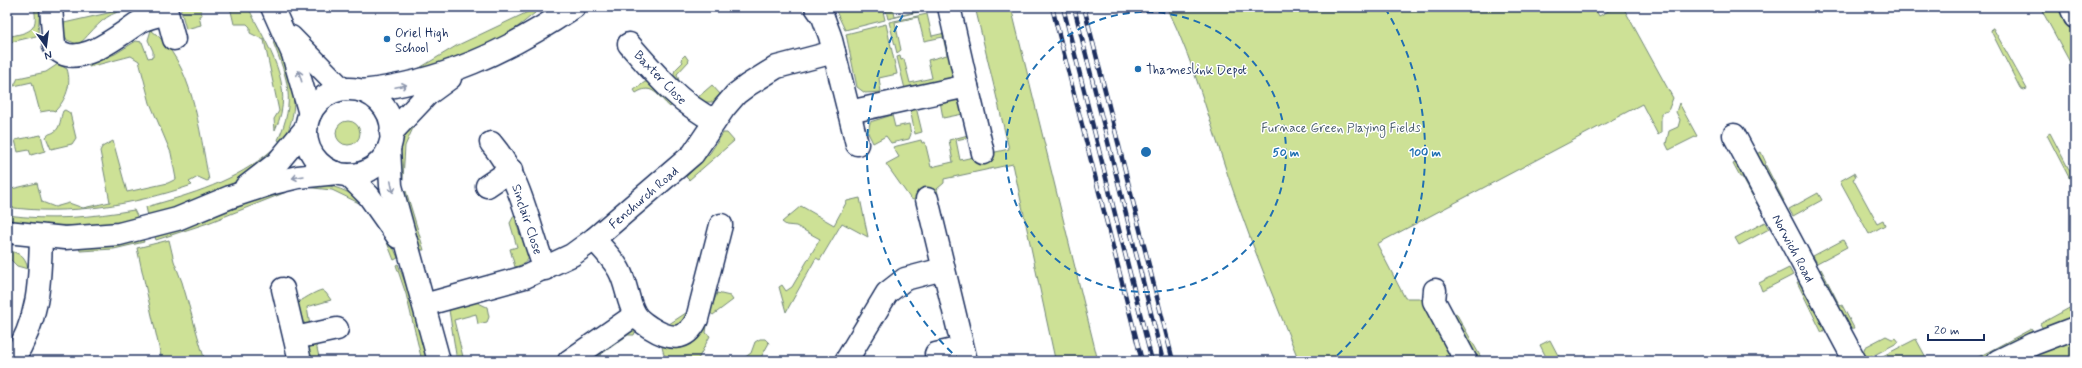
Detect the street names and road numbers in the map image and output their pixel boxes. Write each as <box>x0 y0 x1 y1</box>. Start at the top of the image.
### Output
street label: Baxter Close <box>630 47 690 109</box>
street label: Fenchurch Road <box>606 163 682 233</box>
street label: Sinclair Close <box>507 182 546 257</box>
street label: Norwich Road <box>1768 212 1818 286</box>

